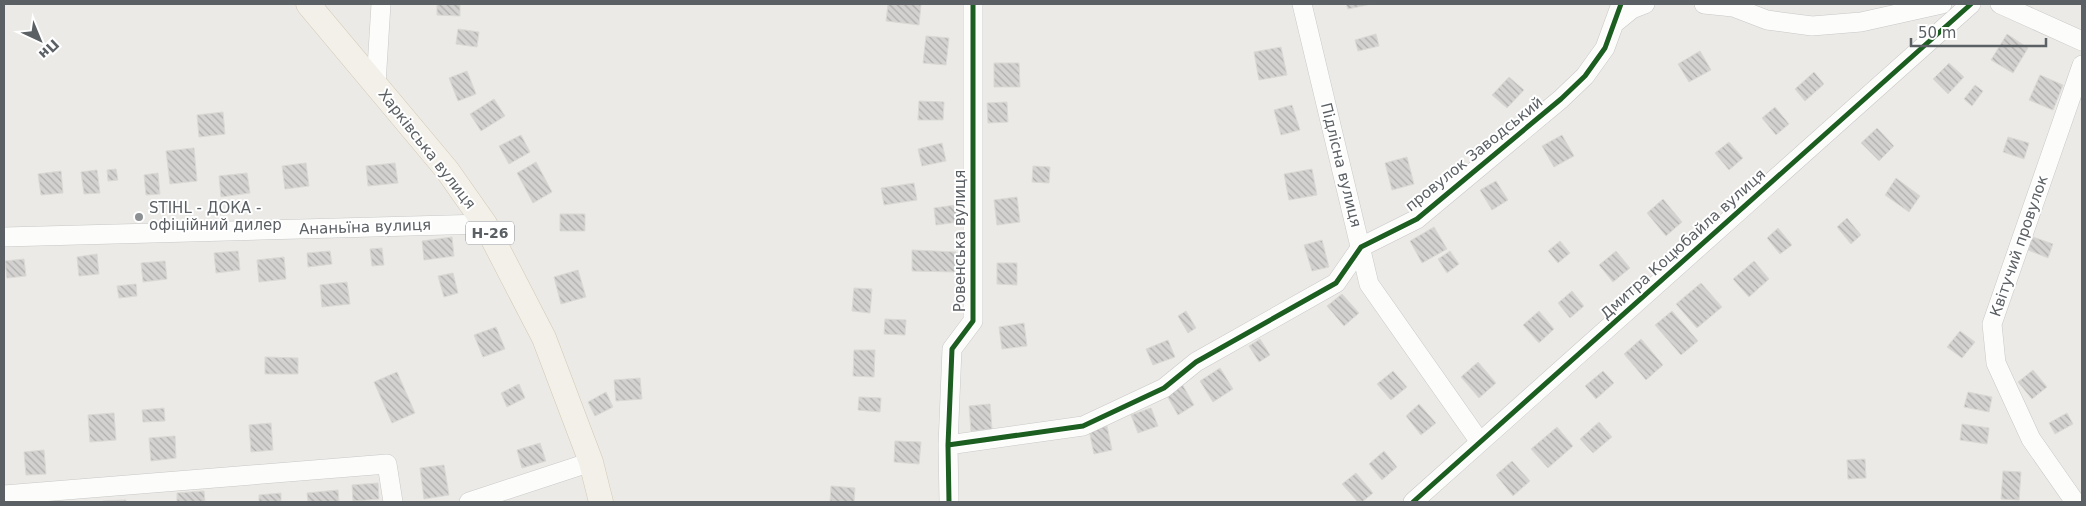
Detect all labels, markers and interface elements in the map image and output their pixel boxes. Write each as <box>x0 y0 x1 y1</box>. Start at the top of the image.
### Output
north arrow <box>15 15 65 65</box>
scale bar <box>1911 15 2046 47</box>
text: 50 m <box>1918 24 1956 42</box>
text: Пн <box>36 36 62 63</box>
street label: Харківська вулиця <box>375 85 479 213</box>
street label: провулок Заводський <box>1402 93 1546 215</box>
street label: Підлісна вулиця <box>1317 101 1365 229</box>
street label: Дмитра Коцюбайла вулиця <box>1597 165 1769 323</box>
street label: Ровенська вулиця <box>951 170 969 312</box>
street label: Квітучий провулок <box>1986 173 2052 319</box>
place label: STIHL - ДОКА - офіційний дилер <box>149 199 282 234</box>
marker: STIHL - ДОКА - офіційний дилер <box>133 211 145 223</box>
street label: Ананьїна вулиця <box>299 216 431 238</box>
road number: Н-26 <box>466 222 514 244</box>

